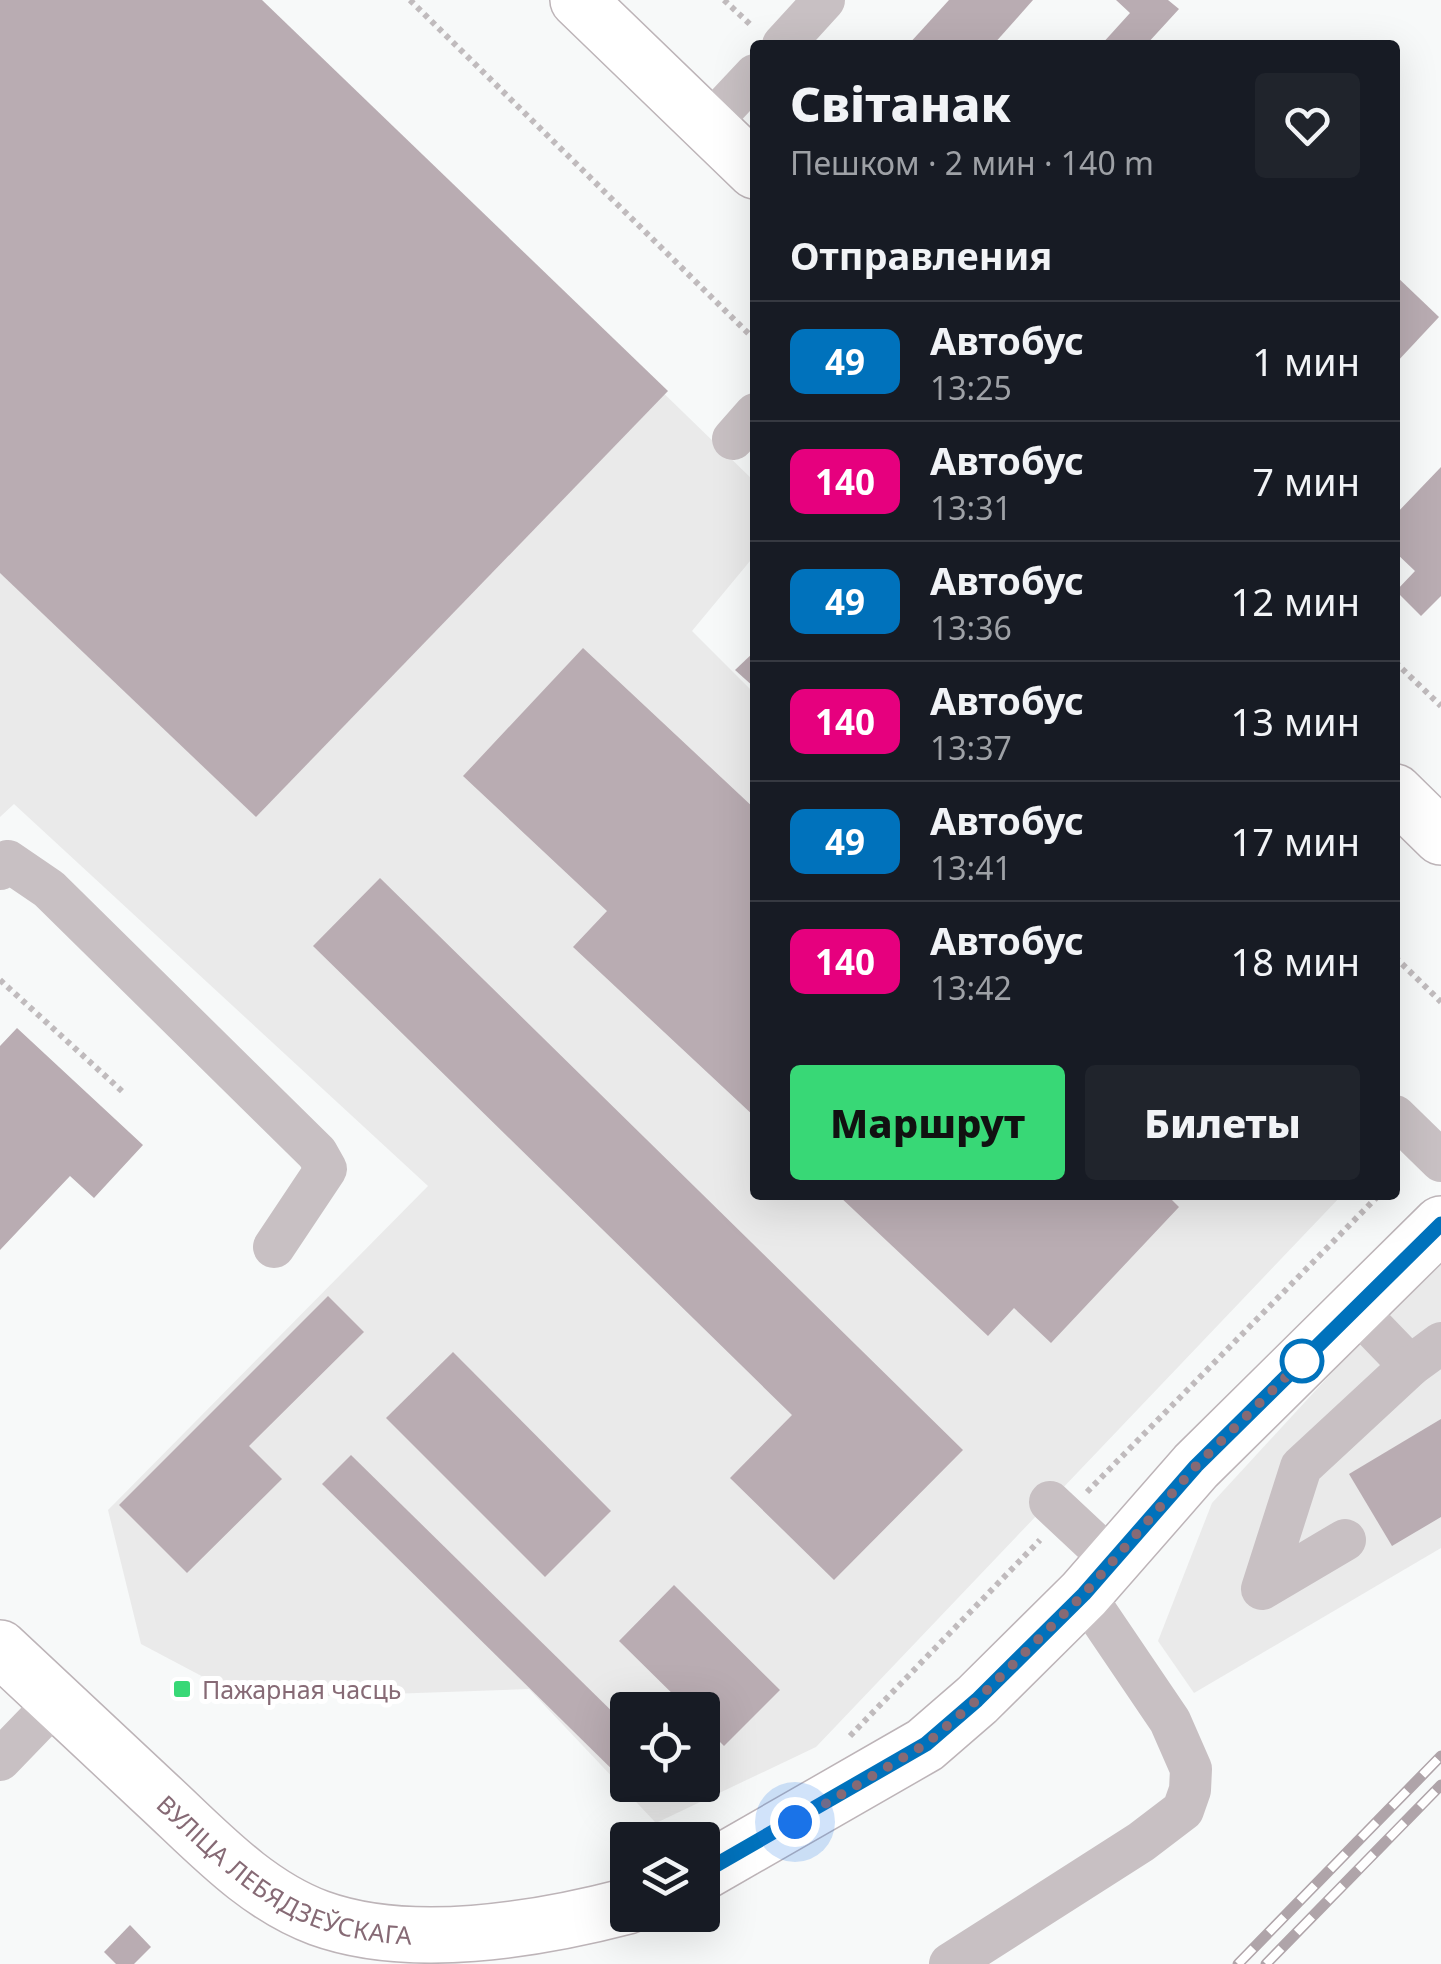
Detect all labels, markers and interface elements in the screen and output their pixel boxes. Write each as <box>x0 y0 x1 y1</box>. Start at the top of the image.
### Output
text: Світанак <box>790 71 1011 136</box>
button: heart <box>1255 73 1360 178</box>
text: Пешком · 2 мин · 140 m <box>790 141 1154 184</box>
text: Отправления <box>790 229 1052 281</box>
text: Автобус <box>930 314 1084 366</box>
text: 1 мин <box>1252 335 1360 387</box>
text: 49 <box>825 338 865 385</box>
text: 13:25 <box>930 366 1012 409</box>
text: Автобус <box>930 434 1084 486</box>
text: 7 мин <box>1252 455 1360 507</box>
text: 140 <box>815 458 875 505</box>
text: 13:31 <box>930 486 1012 529</box>
text: Автобус <box>930 554 1084 606</box>
text: 12 мин <box>1231 575 1360 627</box>
text: 49 <box>825 578 865 625</box>
text: 13:36 <box>930 606 1012 649</box>
text: Автобус <box>930 674 1084 726</box>
text: 13 мин <box>1231 695 1360 747</box>
text: 140 <box>815 698 875 745</box>
text: 13:37 <box>930 726 1012 769</box>
text: Автобус <box>930 794 1084 846</box>
text: 17 мин <box>1231 815 1360 867</box>
text: 49 <box>825 818 865 865</box>
text: 13:41 <box>930 846 1012 889</box>
text: Автобус <box>930 914 1084 966</box>
text: 18 мин <box>1231 935 1360 987</box>
text: 140 <box>815 938 875 985</box>
text: 13:42 <box>930 966 1012 1009</box>
button: Маршрут <box>790 1065 1065 1180</box>
button: Билеты <box>1085 1065 1360 1180</box>
unlabelled marker <box>1281 1340 1323 1382</box>
place label: Пажарная часць <box>202 1672 401 1706</box>
marker: Пажарная часць <box>171 1678 193 1700</box>
map controls <box>610 1692 720 1932</box>
button: locate <box>610 1692 720 1802</box>
street label: ВУЛІЦА ЛЕБЯДЗЕЎСКАГА <box>150 1787 413 1952</box>
your location <box>770 1797 820 1847</box>
button: layers <box>610 1822 720 1932</box>

